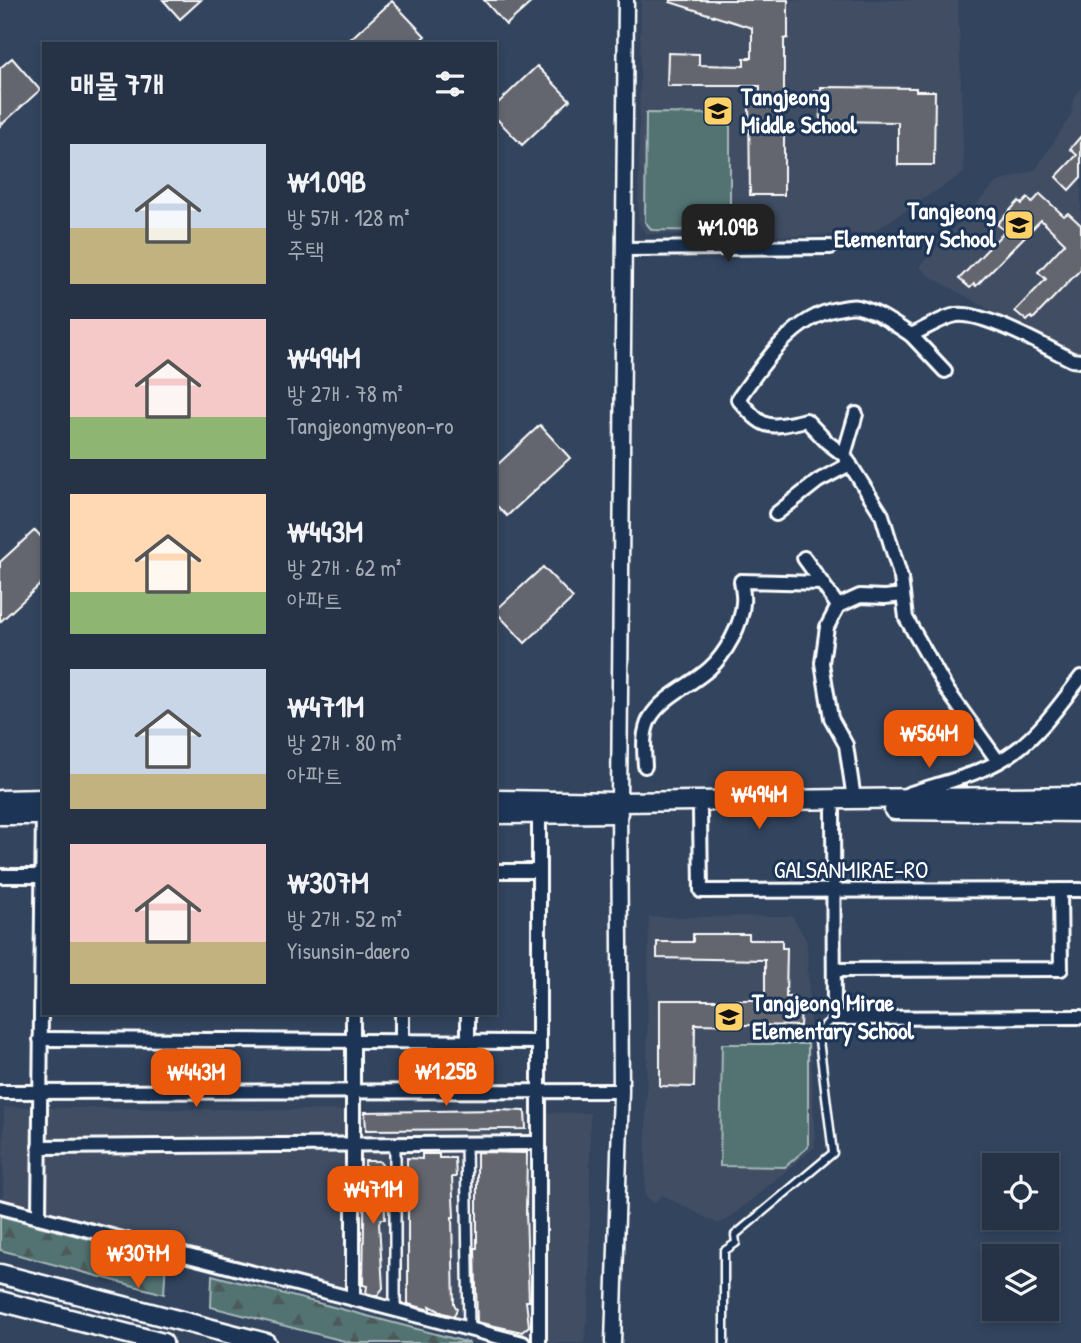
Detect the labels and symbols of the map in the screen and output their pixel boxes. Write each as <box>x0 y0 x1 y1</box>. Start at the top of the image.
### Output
place label: Tangjeong Middle School <box>740 80 858 140</box>
school or university icon: Tangjeong Middle School <box>701 94 735 128</box>
place label: Tangjeong Elementary School <box>834 194 997 255</box>
pin: ₩1.09B <box>671 204 785 264</box>
school or university icon: Tangjeong Elementary School <box>1002 208 1036 242</box>
pin: ₩564M <box>880 710 978 770</box>
pin: ₩494M <box>710 772 808 831</box>
street label: GALSANMIRAE-RO <box>774 853 928 885</box>
place label: Tangjeong Mirae Elementary School <box>751 986 915 1047</box>
school or university icon: Tangjeong Mirae Elementary School <box>712 1000 746 1034</box>
pin: ₩1.25B <box>389 1048 503 1108</box>
pin: ₩443M <box>147 1050 245 1109</box>
pin: ₩471M <box>324 1166 422 1226</box>
pin: ₩307M <box>89 1230 187 1290</box>

